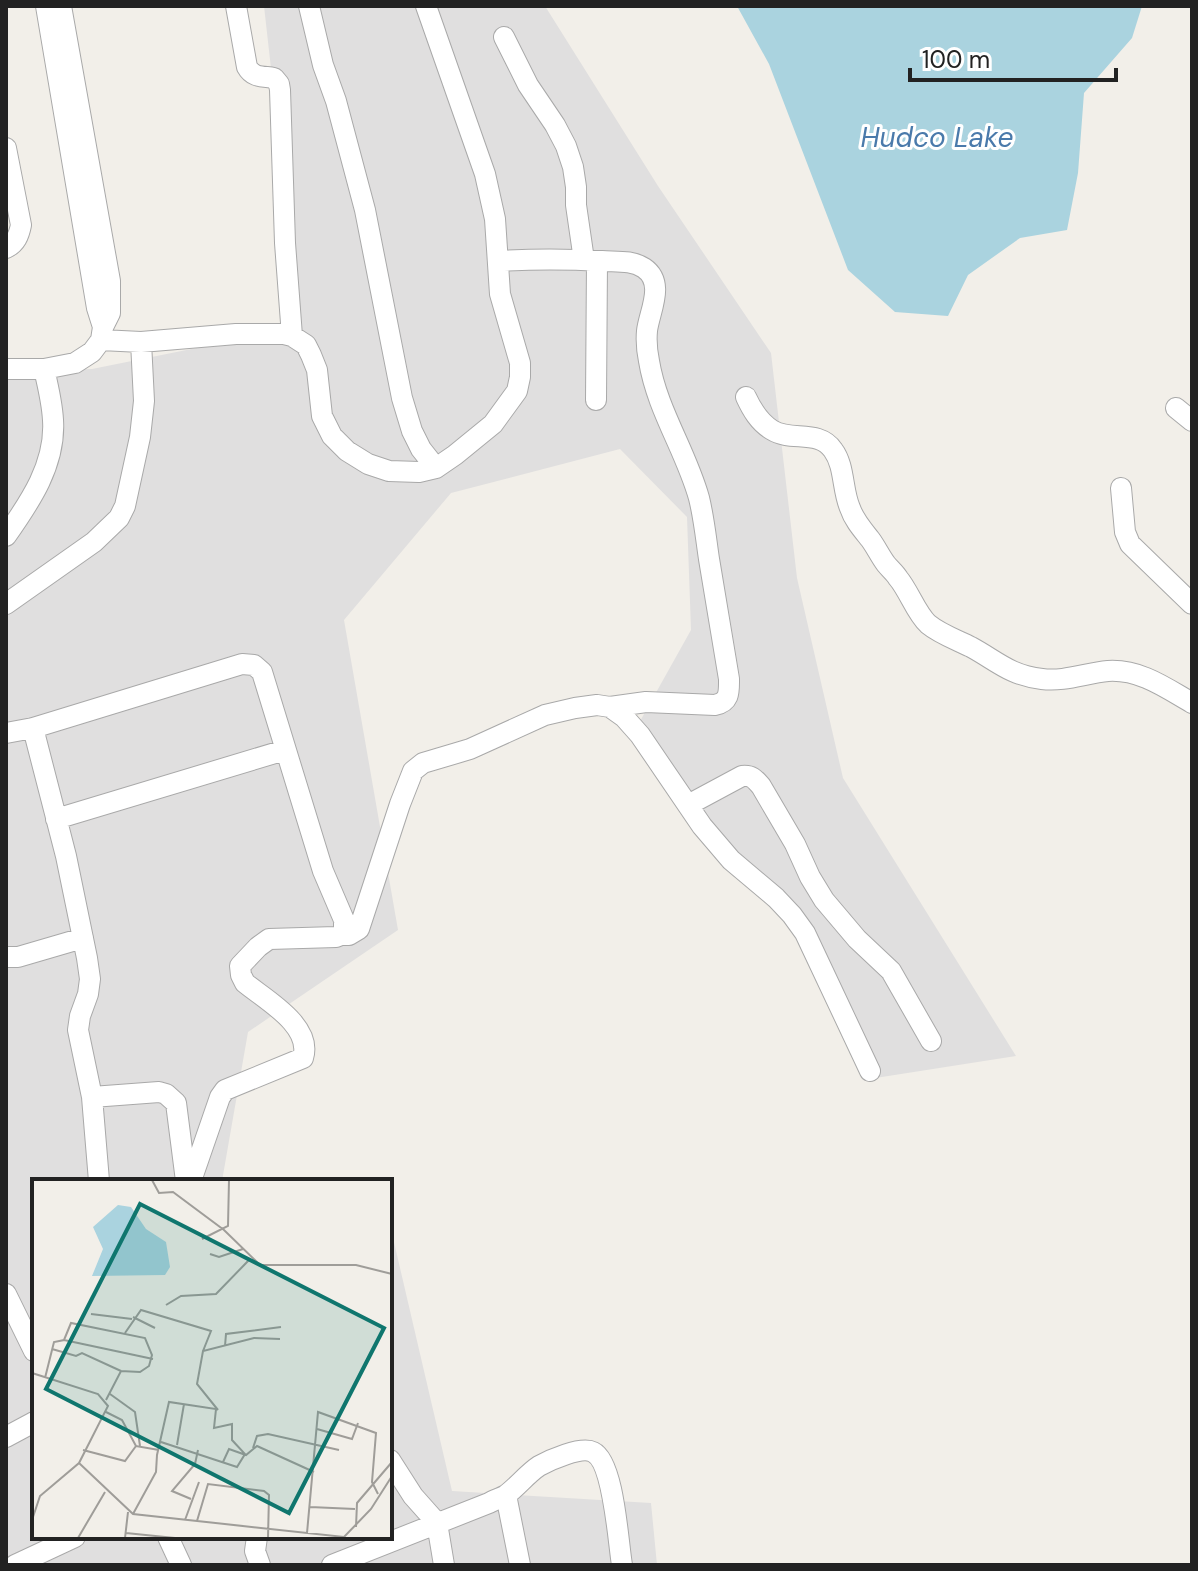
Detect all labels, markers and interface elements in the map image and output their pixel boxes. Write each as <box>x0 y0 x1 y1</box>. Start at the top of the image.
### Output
scale bar <box>910 32 1116 82</box>
text: 100 m <box>922 44 990 75</box>
water label: Hudco Lake <box>860 119 1014 156</box>
inset map <box>32 1179 392 1539</box>

